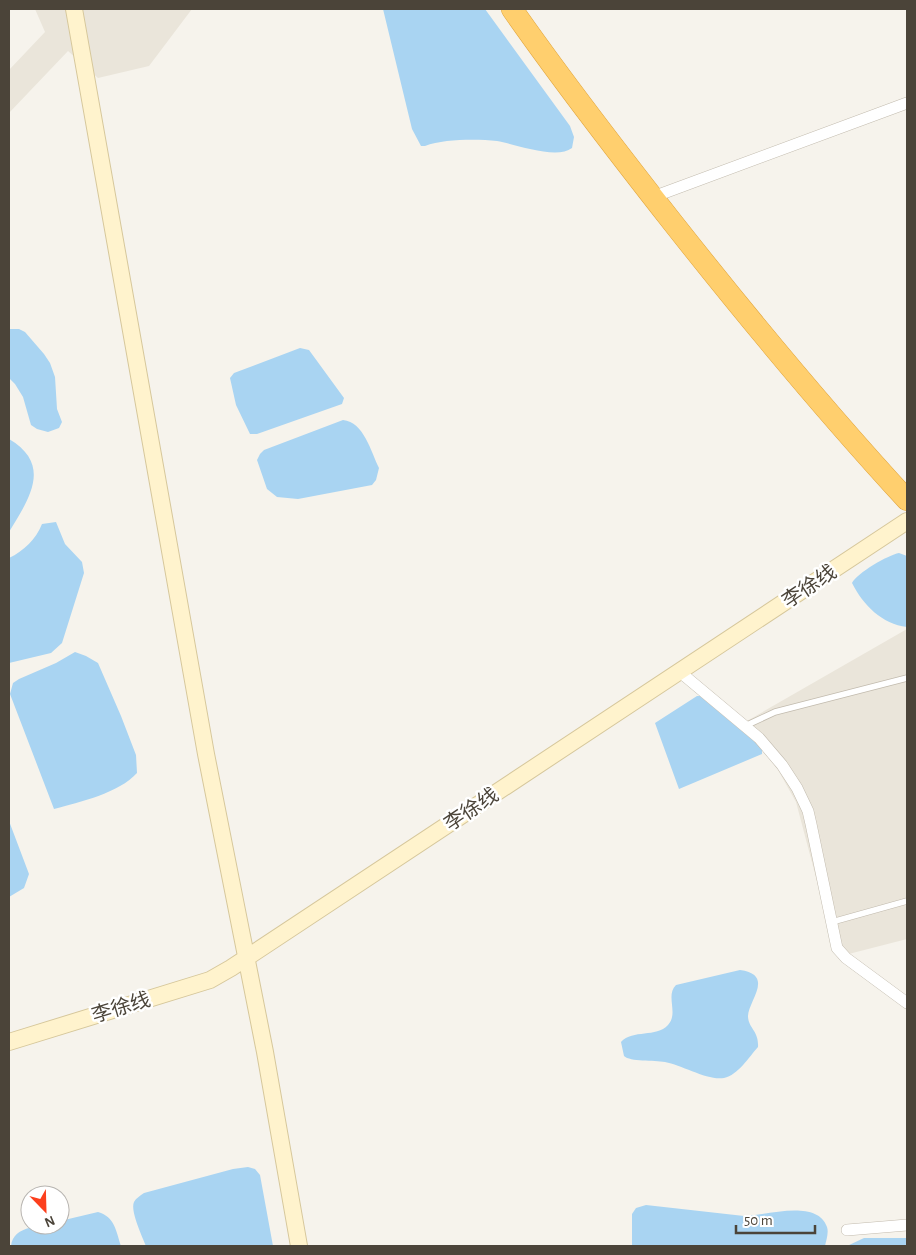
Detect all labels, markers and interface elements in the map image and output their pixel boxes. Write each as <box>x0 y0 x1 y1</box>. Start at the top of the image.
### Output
street label: 李徐线 <box>779 561 840 612</box>
street label: 李徐线 <box>441 784 502 835</box>
street label: 李徐线 <box>89 989 153 1026</box>
north arrow <box>20 1185 70 1235</box>
scale bar <box>736 1202 815 1234</box>
text: N <box>42 1213 57 1229</box>
text: 50 m <box>744 1213 773 1228</box>

